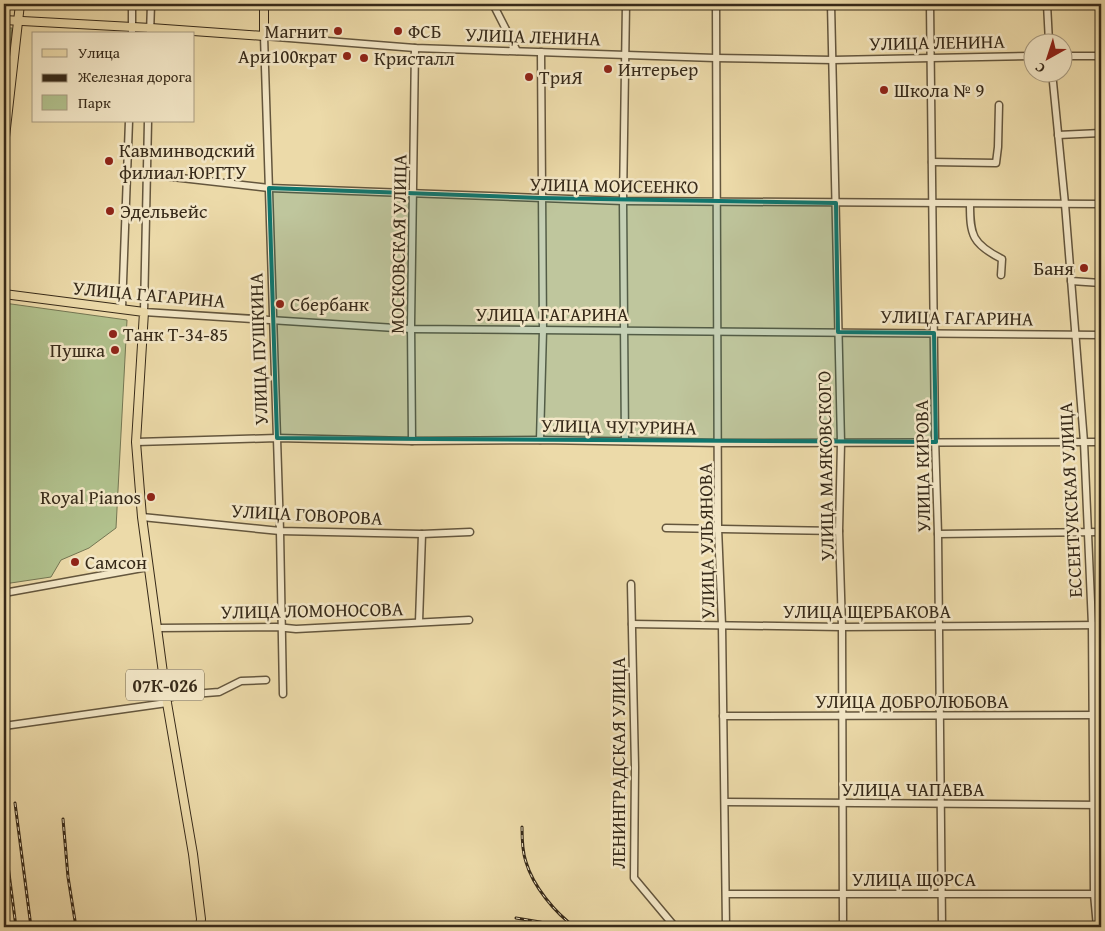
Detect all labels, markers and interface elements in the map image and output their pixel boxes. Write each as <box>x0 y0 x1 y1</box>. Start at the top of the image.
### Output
place label: Магнит <box>265 17 329 45</box>
place label: ФСБ <box>408 17 441 45</box>
street label: УЛИЦА ЛЕНИНА <box>465 20 602 52</box>
marker: Магнит <box>332 25 344 37</box>
marker: ФСБ <box>392 25 404 37</box>
street label: УЛИЦА ЛЕНИНА <box>869 27 1006 57</box>
legend <box>32 32 195 122</box>
north arrow <box>1022 32 1072 82</box>
text: Улица <box>78 42 121 63</box>
place label: Ари100крат <box>238 42 338 70</box>
place label: Кристалл <box>374 44 455 72</box>
marker: Ари100крат <box>341 50 353 62</box>
marker: Кристалл <box>358 52 370 64</box>
place label: Интерьер <box>618 55 698 83</box>
text: С <box>1030 58 1049 78</box>
place label: ТриЯ <box>539 63 582 91</box>
marker: Интерьер <box>602 63 614 75</box>
text: Железная дорога <box>77 66 193 87</box>
marker: ТриЯ <box>523 71 535 83</box>
place label: Школа № 9 <box>894 76 985 104</box>
marker: Школа № 9 <box>878 84 890 96</box>
text: Парк <box>78 92 111 113</box>
place label: Кавминводский филиал ЮРГТУ <box>119 136 255 186</box>
street label: МОСКОВСКАЯ УЛИЦА <box>382 153 414 334</box>
marker: Кавминводский филиал ЮРГТУ <box>103 155 115 167</box>
street label: УЛИЦА МОИСЕЕНКО <box>529 170 699 200</box>
place label: Эдельвейс <box>120 197 207 225</box>
marker: Эдельвейс <box>104 205 116 217</box>
place label: Баня <box>1034 254 1074 282</box>
marker: Баня <box>1078 262 1090 274</box>
street label: УЛИЦА ПУШКИНА <box>241 272 275 426</box>
street label: УЛИЦА ГАГАРИНА <box>72 273 227 315</box>
place label: Сбербанк <box>290 290 369 318</box>
marker: Сбербанк <box>274 298 286 310</box>
street label: УЛИЦА ГАГАРИНА <box>475 300 629 328</box>
street label: УЛИЦА ГАГАРИНА <box>880 302 1034 332</box>
place label: Танк Т-34-85 <box>123 320 228 348</box>
marker: Танк Т-34-85 <box>107 328 119 340</box>
place label: Пушка <box>50 336 105 364</box>
marker: Пушка <box>109 344 121 356</box>
street label: УЛИЦА МАЯКОВСКОГО <box>809 371 841 561</box>
street label: УЛИЦА КИРОВА <box>907 399 937 533</box>
street label: ЕССЕНТУКСКАЯ УЛИЦА <box>1051 401 1089 598</box>
street label: УЛИЦА ЧУГУРИНА <box>541 411 697 441</box>
street label: УЛИЦА УЛЬЯНОВА <box>691 462 721 619</box>
place label: Royal Pianos <box>40 483 141 511</box>
marker: Royal Pianos <box>145 491 157 503</box>
street label: УЛИЦА ГОВОРОВА <box>231 496 384 532</box>
place label: Самсон <box>85 548 147 576</box>
marker: Самсон <box>69 556 81 568</box>
street label: УЛИЦА ЛОМОНОСОВА <box>220 594 404 626</box>
street label: УЛИЦА ЩЕРБАКОВА <box>783 597 952 625</box>
street label: ЛЕНИНГРАДСКАЯ УЛИЦА <box>604 657 632 869</box>
road number: 07К-026 <box>126 670 204 700</box>
street label: УЛИЦА ДОБРОЛЮБОВА <box>815 687 1009 715</box>
street label: УЛИЦА ЧАПАЕВА <box>841 775 985 803</box>
street label: УЛИЦА ЩОРСА <box>852 865 976 893</box>

